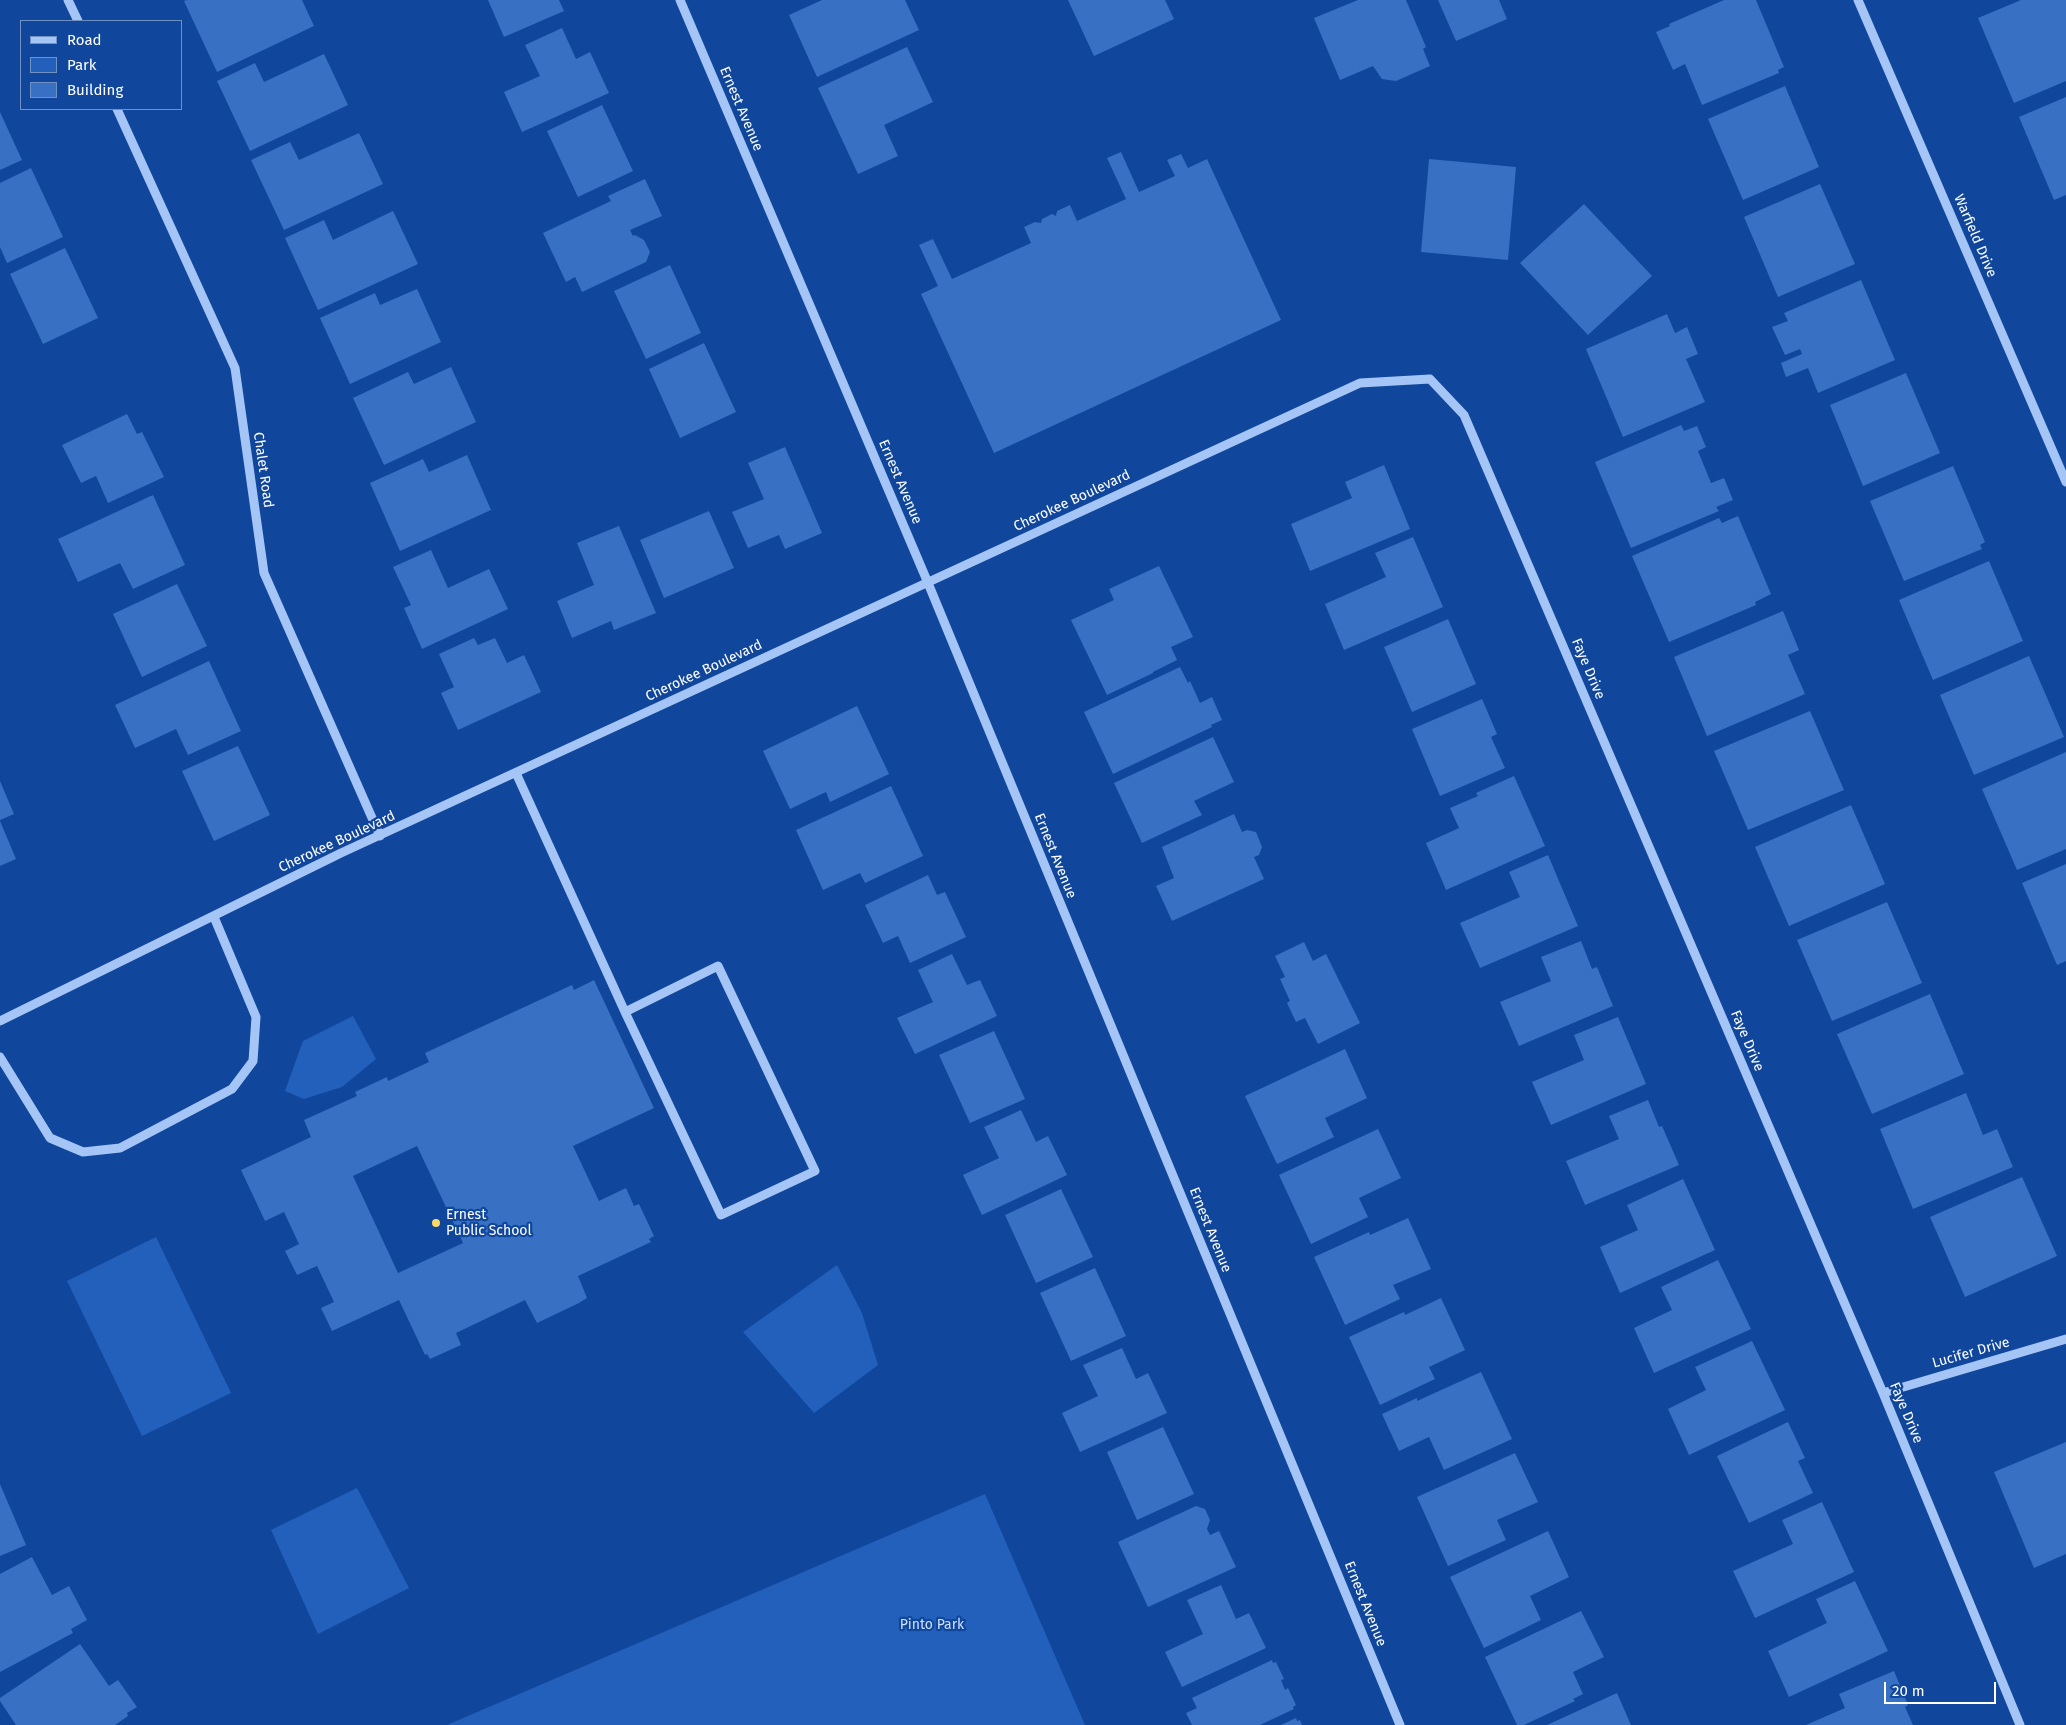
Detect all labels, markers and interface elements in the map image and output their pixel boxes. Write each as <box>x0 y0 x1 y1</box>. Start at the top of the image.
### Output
legend <box>20 20 182 110</box>
text: Road <box>67 31 102 49</box>
text: Park <box>67 56 97 74</box>
street label: Ernest Avenue <box>716 64 766 154</box>
text: Building <box>67 81 123 99</box>
street label: Warfield Drive <box>1950 192 2000 280</box>
street label: Chalet Road <box>249 431 277 509</box>
street label: Ernest Avenue <box>875 437 925 527</box>
street label: Cherokee Boulevard <box>1011 467 1133 535</box>
street label: Faye Drive <box>1568 636 1608 702</box>
street label: Cherokee Boulevard <box>643 637 765 705</box>
street label: Cherokee Boulevard <box>276 808 398 876</box>
street label: Ernest Avenue <box>1030 811 1080 901</box>
street label: Faye Drive <box>1727 1008 1767 1074</box>
street label: Ernest Avenue <box>1185 1185 1235 1275</box>
place label: Ernest Public School <box>446 1207 532 1240</box>
marker: Ernest Public School <box>430 1217 442 1229</box>
street label: Lucifer Drive <box>1930 1334 2012 1372</box>
street label: Faye Drive <box>1886 1380 1926 1446</box>
street label: Ernest Avenue <box>1340 1559 1390 1649</box>
park label: Pinto Park <box>900 1617 964 1633</box>
scale bar <box>1886 1672 1998 1704</box>
text: 20 m <box>1892 1682 1925 1700</box>

